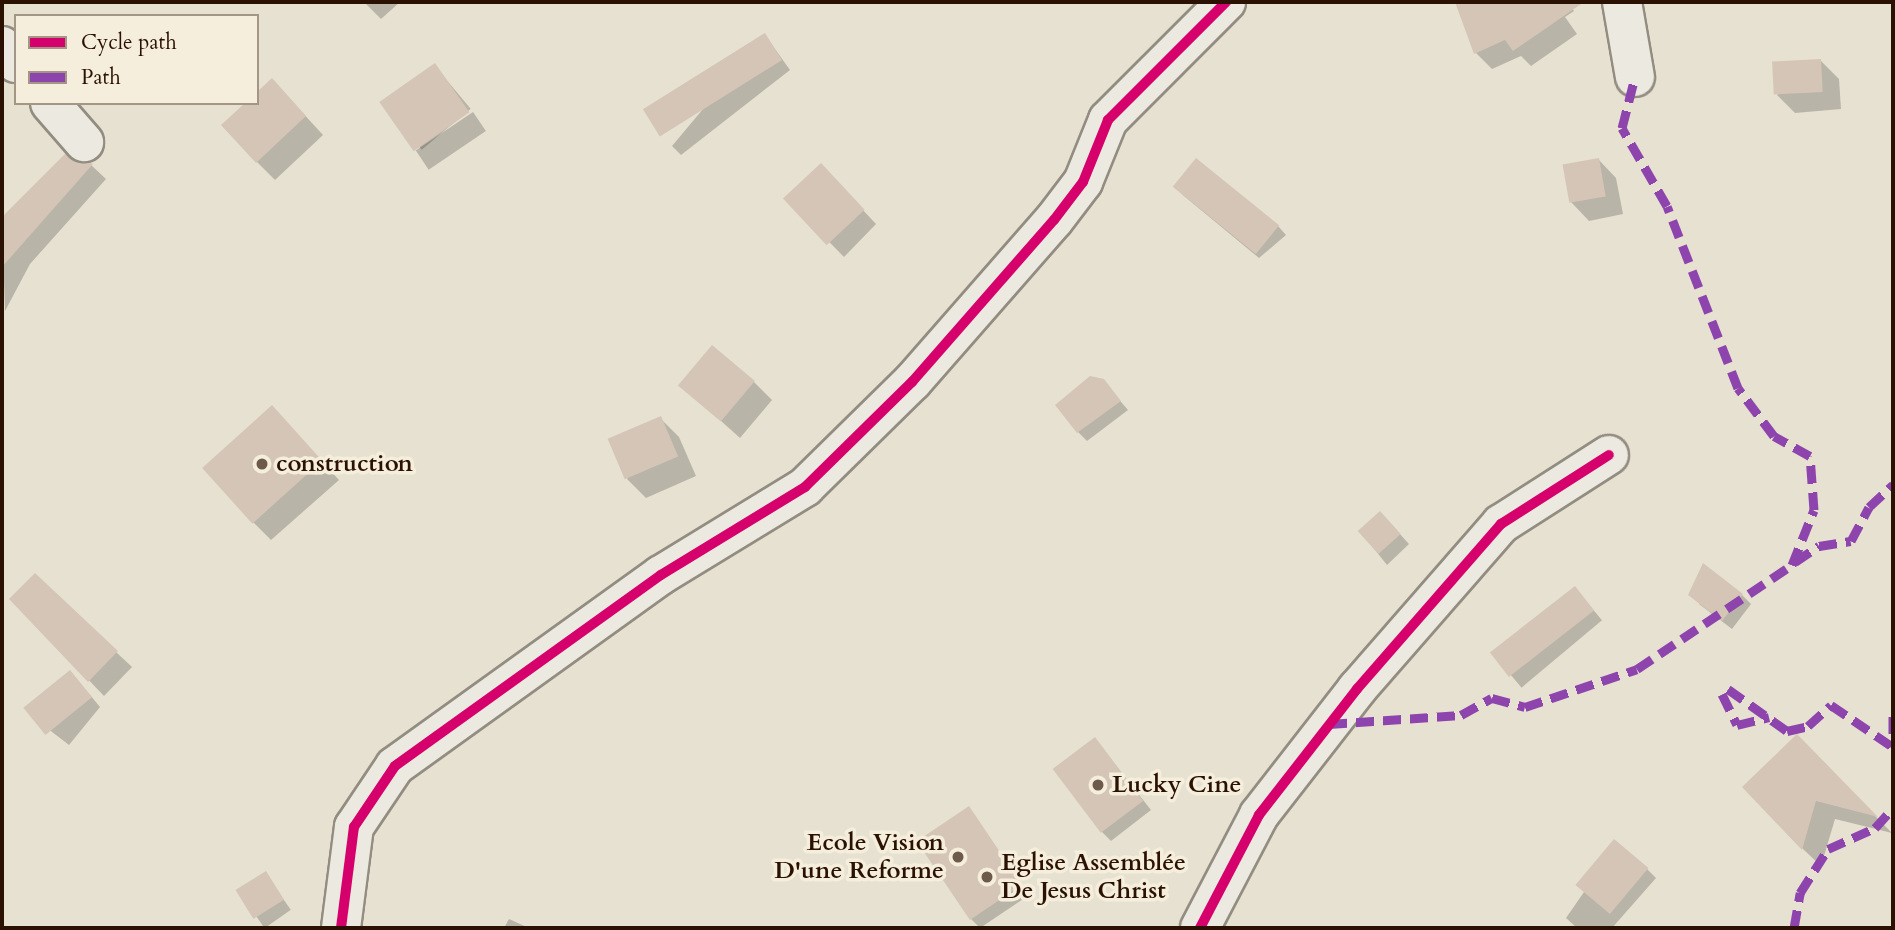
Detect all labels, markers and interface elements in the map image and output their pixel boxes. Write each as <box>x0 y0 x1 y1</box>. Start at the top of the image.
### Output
legend <box>14 14 259 105</box>
text: Cycle path <box>81 28 177 57</box>
text: Path <box>81 63 121 92</box>
place label: construction <box>276 450 413 478</box>
marker: construction <box>254 456 270 472</box>
place label: Lucky Cine <box>1112 771 1242 799</box>
marker: Lucky Cine <box>1090 777 1106 793</box>
place label: Ecole Vision D'une Reforme <box>774 829 944 885</box>
marker: Ecole Vision D'une Reforme <box>950 849 966 865</box>
place label: Eglise Assemblée De Jesus Christ <box>1001 849 1186 905</box>
marker: Eglise Assemblée De Jesus Christ <box>979 869 995 885</box>

